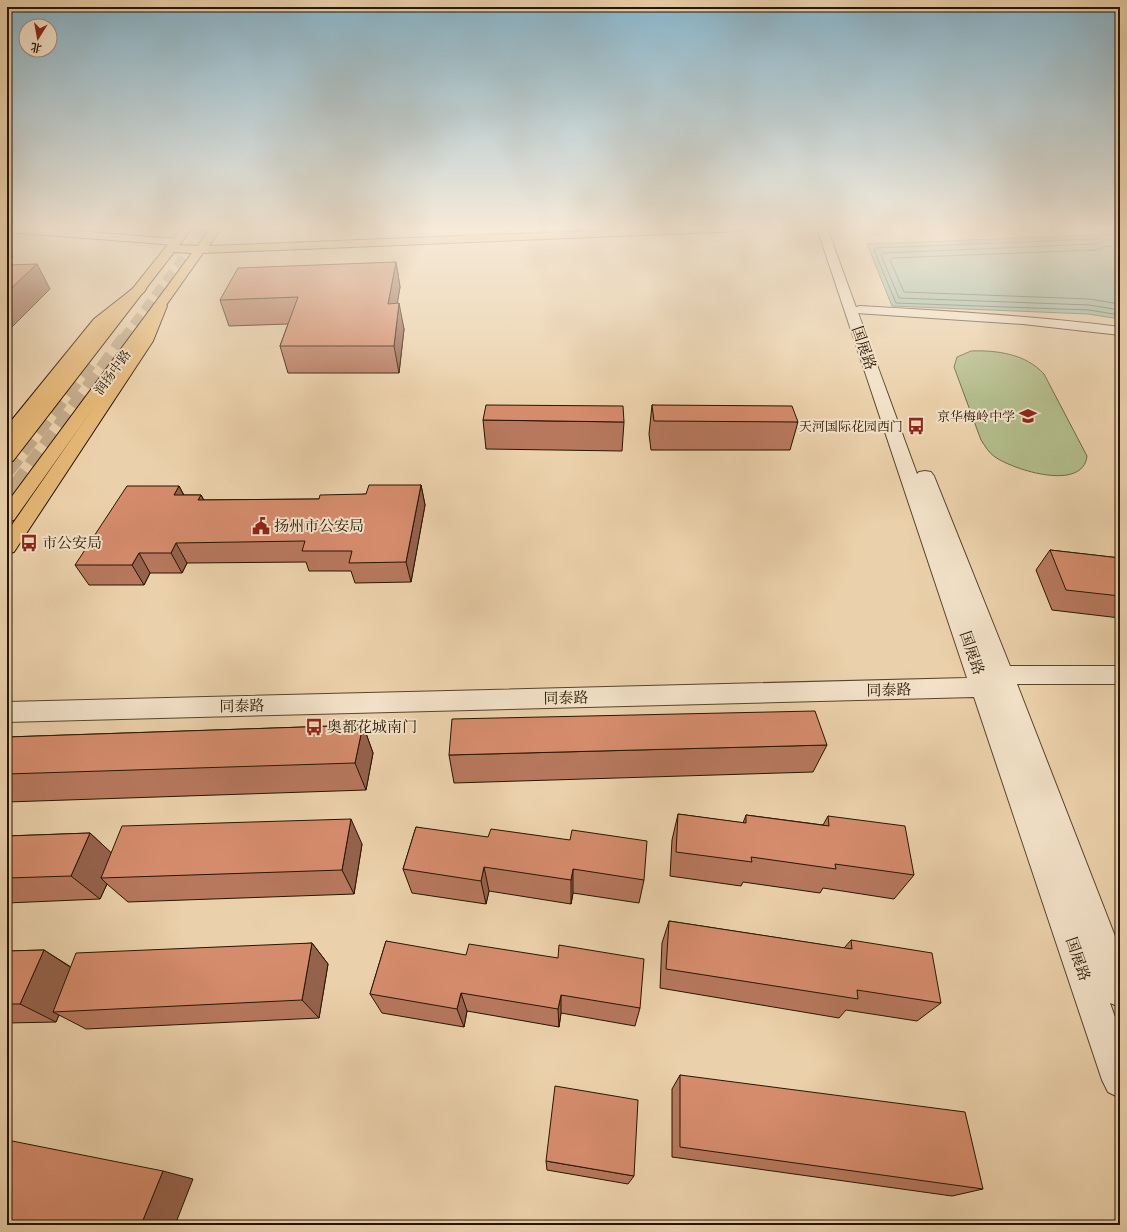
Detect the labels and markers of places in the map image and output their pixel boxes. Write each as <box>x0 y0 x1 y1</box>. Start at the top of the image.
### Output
school or university icon: 京华梅岭中学 <box>1018 406 1038 426</box>
place label: 京华梅岭中学 <box>937 409 1015 424</box>
bus stop icon: 天河国际花园西门 <box>906 416 926 436</box>
place label: 天河国际花园西门 <box>799 419 903 434</box>
public building icon: 扬州市公安局 <box>251 516 271 536</box>
place label: 扬州市公安局 <box>274 517 364 535</box>
bus stop icon: 市公安局 <box>19 533 39 553</box>
place label: 市公安局 <box>42 534 102 552</box>
bus stop icon: 奥都花城南门 <box>304 717 324 737</box>
place label: 奥都花城南门 <box>327 718 417 736</box>

